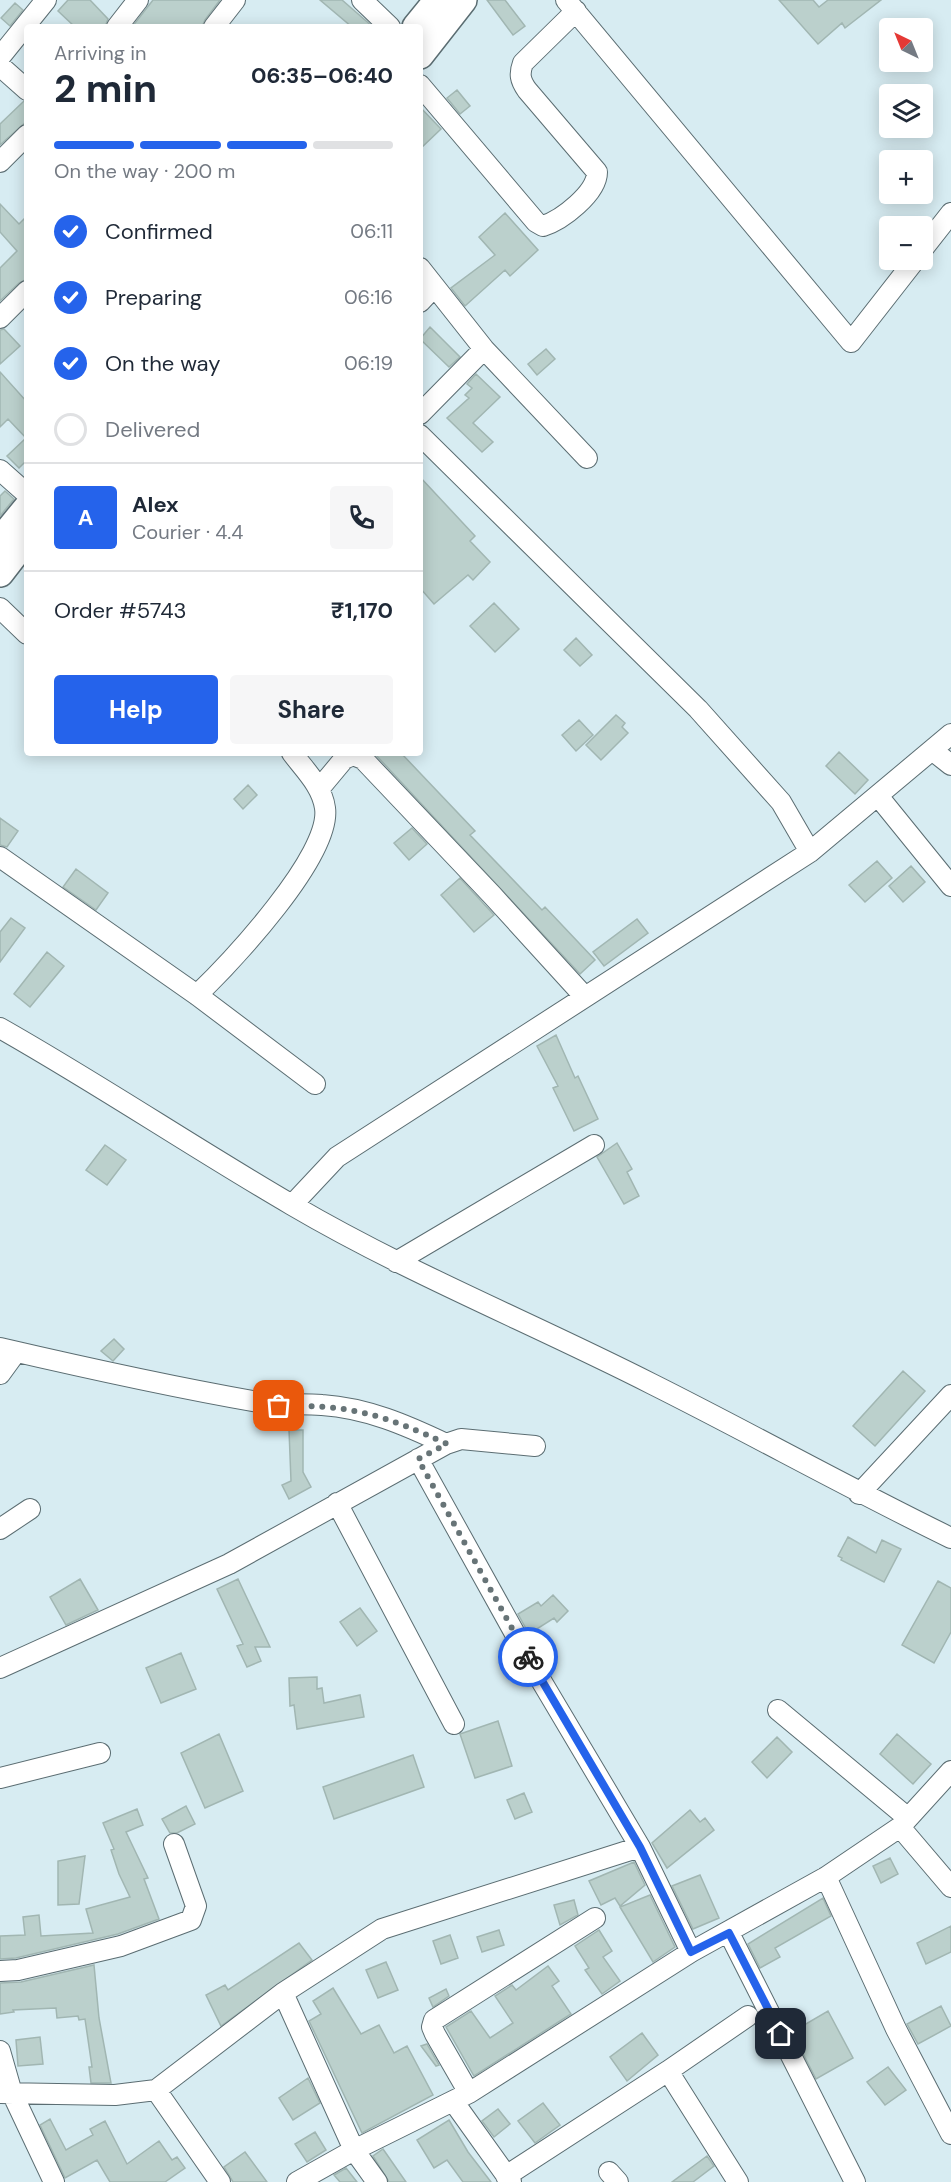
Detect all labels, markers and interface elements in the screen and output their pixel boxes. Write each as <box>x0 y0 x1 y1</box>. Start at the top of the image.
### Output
north arrow <box>879 18 933 72</box>
map controls <box>879 18 933 270</box>
text: Arriving in <box>54 40 146 66</box>
text: 06:35–06:40 <box>251 61 393 90</box>
text: 2 min <box>54 63 157 114</box>
button: layers <box>879 84 933 138</box>
button: + <box>879 150 933 204</box>
text: On the way · 200 m <box>54 158 235 184</box>
icon: check <box>54 215 87 248</box>
button: − <box>879 216 933 270</box>
text: Confirmed <box>105 217 213 246</box>
text: 06:11 <box>350 218 393 244</box>
icon: check <box>54 281 87 314</box>
text: Preparing <box>105 283 202 312</box>
text: 06:16 <box>344 284 393 310</box>
icon: check <box>54 347 87 380</box>
text: On the way <box>105 349 220 378</box>
text: 06:19 <box>344 350 393 376</box>
text: Delivered <box>105 415 200 444</box>
button: phone <box>330 486 393 549</box>
text: Alex <box>132 490 179 519</box>
text: A <box>78 503 93 532</box>
text: Courier · 4.4 <box>132 519 243 545</box>
text: Order #5743 <box>54 596 187 625</box>
text: ₹1,170 <box>331 596 393 625</box>
button: Help <box>54 675 218 744</box>
button: Share <box>230 675 393 744</box>
pin <box>253 1380 304 1431</box>
icon: bag <box>262 1389 295 1422</box>
courier <box>498 1627 558 1687</box>
icon: bike <box>512 1641 545 1674</box>
pin <box>755 2008 806 2059</box>
icon: home <box>764 2017 797 2050</box>

